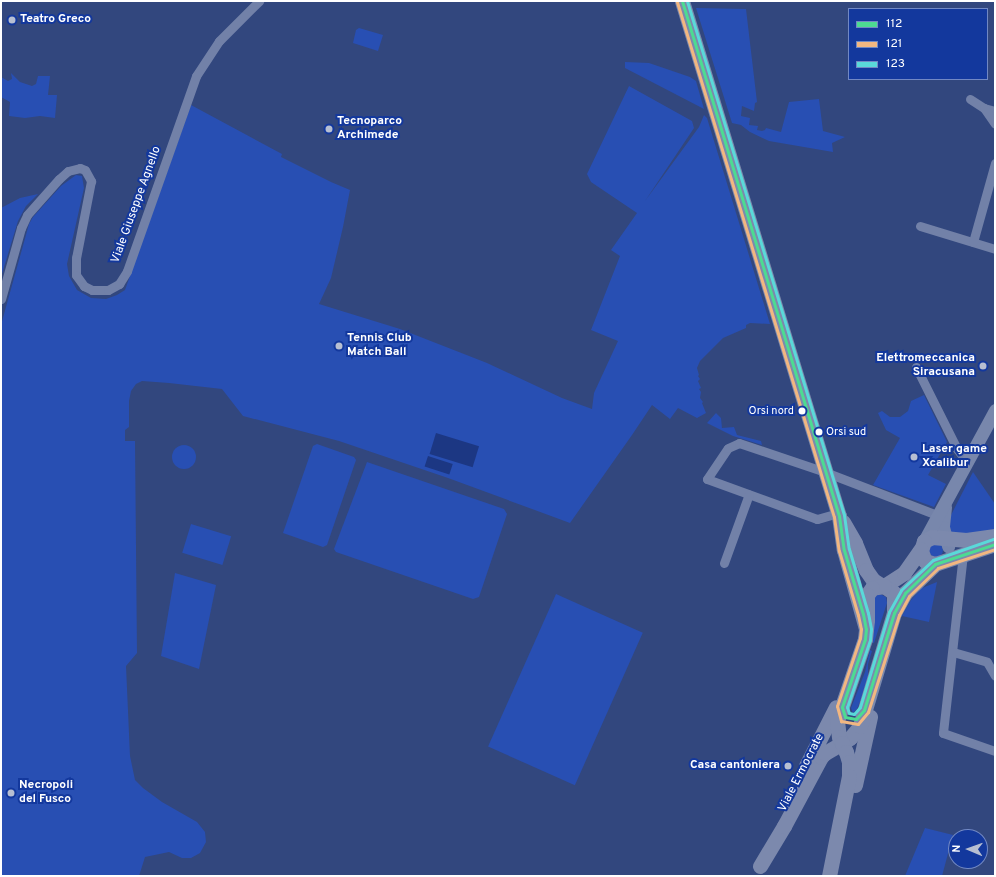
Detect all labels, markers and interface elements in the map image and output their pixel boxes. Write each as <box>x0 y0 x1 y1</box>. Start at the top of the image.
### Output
legend <box>848 8 988 80</box>
place label: Teatro Greco <box>20 13 91 27</box>
marker: Teatro Greco <box>7 15 17 25</box>
text: 112 <box>886 16 902 32</box>
text: 121 <box>886 36 902 52</box>
text: 123 <box>886 56 905 72</box>
place label: Tecnoparco Archimede <box>337 115 402 143</box>
marker: Tecnoparco Archimede <box>324 124 334 134</box>
street label: Viale Giuseppe Agnello <box>109 144 165 266</box>
place label: Tennis Club Match Ball <box>347 332 412 360</box>
marker: Tennis Club Match Ball <box>334 341 344 351</box>
place label: Elettromeccanica Siracusana <box>876 352 975 380</box>
marker: Elettromeccanica Siracusana <box>978 361 988 371</box>
place label: Orsi nord <box>749 404 794 418</box>
marker: Orsi nord <box>797 406 807 416</box>
place label: Orsi sud <box>826 425 866 439</box>
marker: Orsi sud <box>814 427 824 437</box>
place label: Laser game Xcalibur <box>922 443 987 471</box>
marker: Laser game Xcalibur <box>909 452 919 462</box>
street label: Viale Ermocrate <box>776 731 828 815</box>
place label: Casa cantoniera <box>690 759 780 773</box>
marker: Casa cantoniera <box>783 761 793 771</box>
place label: Necropoli del Fusco <box>19 779 73 807</box>
marker: Necropoli del Fusco <box>6 788 16 798</box>
north arrow <box>948 829 988 869</box>
text: N <box>950 844 964 853</box>

